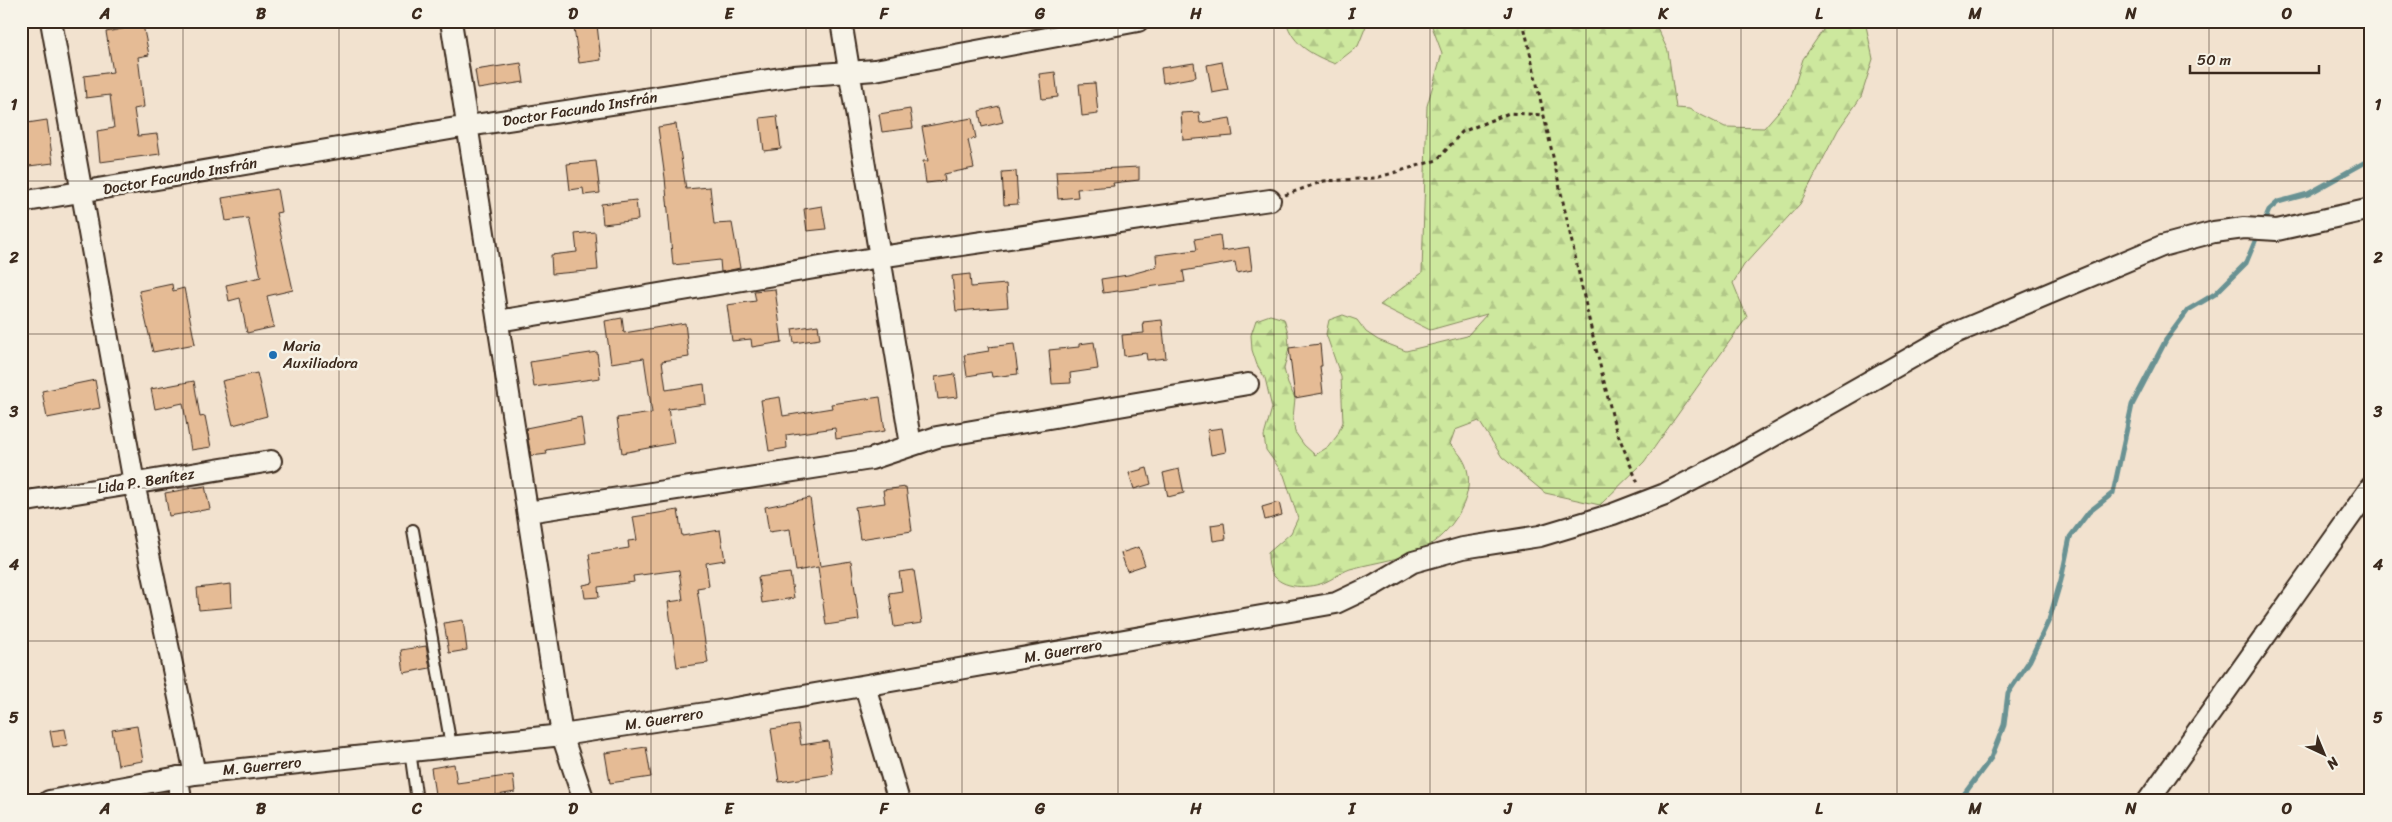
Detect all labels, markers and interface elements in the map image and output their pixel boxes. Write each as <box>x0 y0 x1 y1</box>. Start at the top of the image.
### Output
text: A <box>99 0 110 28</box>
text: B <box>256 0 267 28</box>
text: C <box>411 0 423 28</box>
text: D <box>568 0 578 28</box>
text: E <box>725 0 735 28</box>
text: F <box>879 0 890 28</box>
text: G <box>1034 0 1046 28</box>
text: H <box>1189 0 1202 28</box>
text: I <box>1348 0 1357 28</box>
text: J <box>1503 0 1513 28</box>
text: K <box>1657 0 1669 28</box>
text: L <box>1815 0 1823 28</box>
text: M <box>1967 0 1982 28</box>
text: N <box>2124 0 2137 28</box>
text: O <box>2281 0 2293 28</box>
scale bar <box>2190 42 2318 74</box>
text: 50 m <box>2197 47 2232 73</box>
street label: Doctor Facundo Insfrán <box>501 84 659 134</box>
text: 1 <box>11 90 18 119</box>
text: 1 <box>2375 90 2382 119</box>
street label: Doctor Facundo Insfrán <box>101 150 259 202</box>
text: 2 <box>8 243 19 272</box>
text: 2 <box>2372 243 2383 272</box>
place label: Maria Auxiliadora <box>282 333 358 376</box>
marker: Maria Auxiliadora <box>267 349 279 361</box>
text: 3 <box>9 397 19 426</box>
text: 3 <box>2373 397 2383 426</box>
street label: Lida P. Benítez <box>96 460 197 502</box>
text: 4 <box>8 550 19 579</box>
text: 4 <box>2372 550 2383 579</box>
street label: M. Guerrero <box>1022 631 1105 671</box>
street label: M. Guerrero <box>623 700 705 738</box>
text: 5 <box>9 703 19 732</box>
text: 5 <box>2373 703 2383 732</box>
north arrow <box>2300 730 2350 780</box>
street label: M. Guerrero <box>221 749 303 783</box>
text: N <box>2320 750 2346 776</box>
text: A <box>99 794 110 822</box>
text: B <box>256 794 267 822</box>
text: C <box>411 794 423 822</box>
text: D <box>568 794 578 822</box>
text: E <box>725 794 735 822</box>
text: F <box>879 794 890 822</box>
text: G <box>1034 794 1046 822</box>
text: H <box>1189 794 1202 822</box>
text: I <box>1348 794 1357 822</box>
text: J <box>1503 794 1513 822</box>
text: K <box>1657 794 1669 822</box>
text: L <box>1815 794 1823 822</box>
text: M <box>1967 794 1982 822</box>
text: N <box>2124 794 2137 822</box>
text: O <box>2281 794 2293 822</box>

